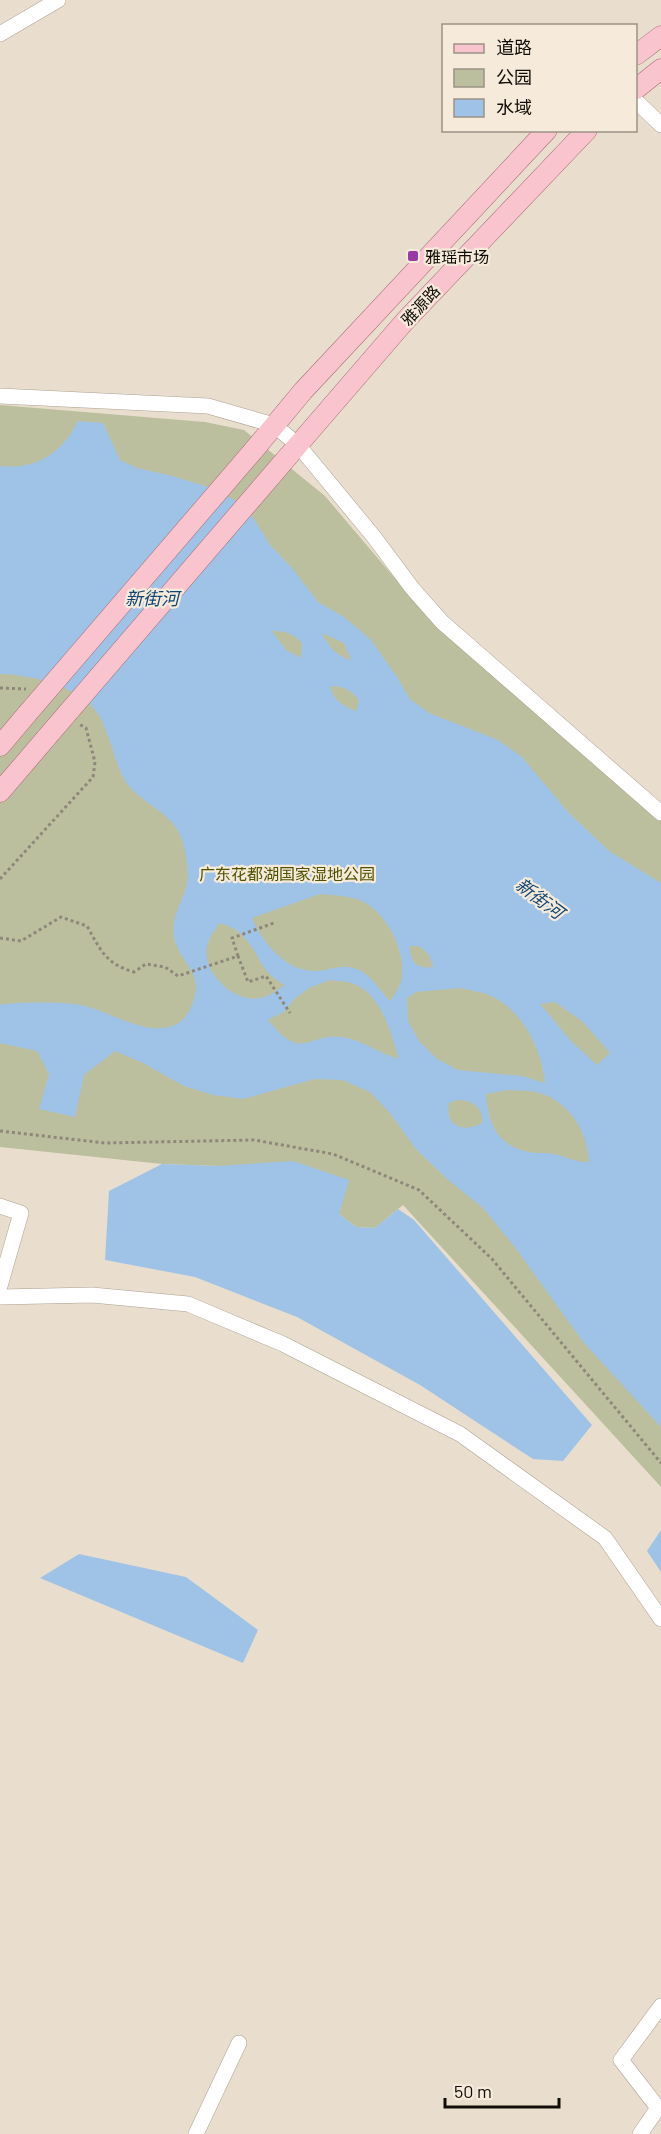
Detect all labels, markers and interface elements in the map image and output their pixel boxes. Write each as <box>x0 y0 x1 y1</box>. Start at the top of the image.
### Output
legend <box>442 24 637 132</box>
text: 道路 <box>496 36 532 58</box>
text: 公园 <box>496 66 532 88</box>
text: 水域 <box>496 96 532 118</box>
place label: 雅瑶市场 <box>425 247 489 266</box>
marker: 雅瑶市场 <box>406 249 420 263</box>
street label: 雅源路 <box>397 281 443 329</box>
water label: 新街河 <box>125 587 182 609</box>
park label: 广东花都湖国家湿地公园 <box>199 864 375 883</box>
water label: 新街河 <box>512 873 571 925</box>
scale bar <box>445 2071 559 2109</box>
text: 50 m <box>454 2080 492 2102</box>

